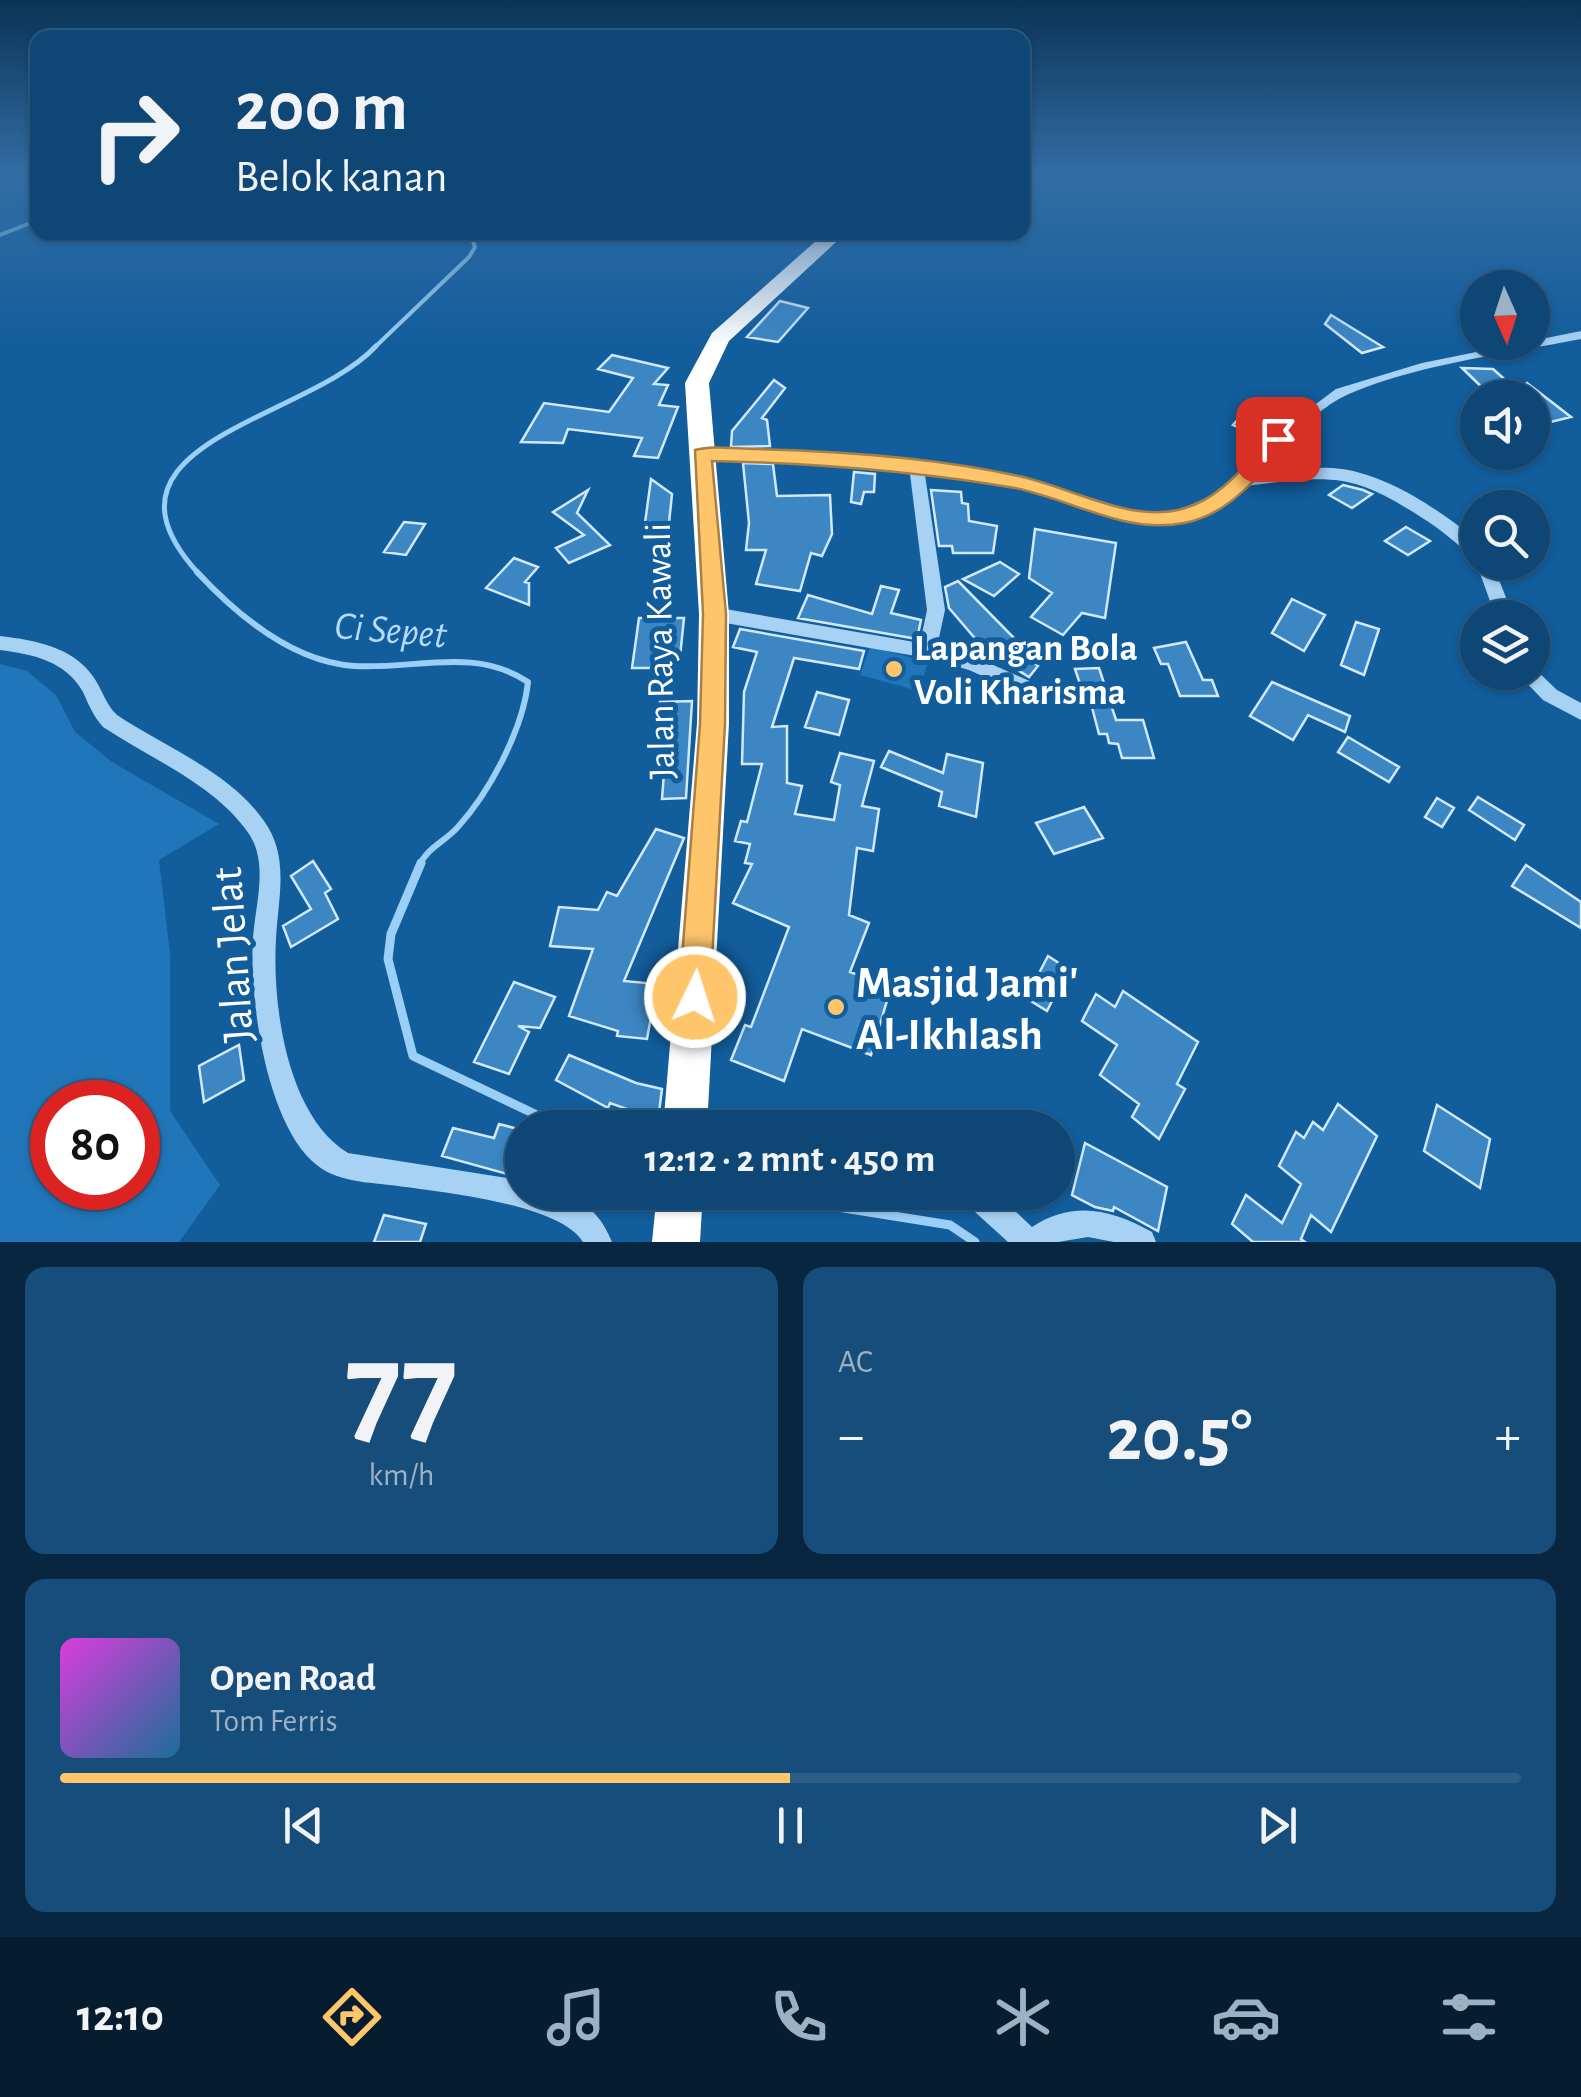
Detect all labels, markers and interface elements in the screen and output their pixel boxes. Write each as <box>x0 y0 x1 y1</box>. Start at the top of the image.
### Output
icon: right <box>70 70 200 200</box>
text: 200 m <box>235 73 408 143</box>
text: Belok kanan <box>235 155 447 200</box>
north arrow <box>1460 270 1550 360</box>
map controls <box>1460 270 1550 690</box>
button: sound <box>1460 380 1550 470</box>
pin <box>1236 397 1321 482</box>
icon: arrive <box>1251 412 1306 467</box>
button: search <box>1460 490 1550 580</box>
street label: Jalan Raya Kawali <box>640 522 682 780</box>
button: layers <box>1460 600 1550 690</box>
water label: Ci Sepet <box>333 606 450 656</box>
place label: Lapangan Bola Voli Kharisma <box>914 630 1138 712</box>
marker: Lapangan Bola Voli Kharisma <box>883 658 905 680</box>
street label: Jalan Jelat <box>205 865 262 1044</box>
position arrow <box>643 945 747 1049</box>
place label: Masjid Jami' Al-Ikhlash <box>856 961 1078 1058</box>
marker: Masjid Jami' Al-Ikhlash <box>825 996 847 1018</box>
speed limit sign: 80 <box>30 1080 160 1210</box>
text: 12:12 · 2 mnt · 450 m <box>645 1141 935 1179</box>
text: 77 <box>345 1326 458 1456</box>
text: AC <box>838 1346 873 1378</box>
text: 20.5° <box>1107 1399 1252 1474</box>
text: − <box>838 1409 864 1464</box>
text: + <box>1495 1409 1521 1464</box>
text: km/h <box>368 1459 435 1491</box>
text: Open Road <box>210 1660 376 1698</box>
text: Tom Ferris <box>210 1705 338 1737</box>
icon: previous <box>276 1798 331 1853</box>
icon: pause <box>763 1798 818 1853</box>
icon: next <box>1250 1798 1305 1853</box>
icon: directions <box>317 1982 387 2052</box>
icon: music <box>541 1982 611 2052</box>
icon: phone <box>764 1982 834 2052</box>
icon: climate <box>988 1982 1058 2052</box>
icon: car <box>1211 1982 1281 2052</box>
icon: filters <box>1434 1982 1504 2052</box>
text: 12:10 <box>77 1994 164 2039</box>

